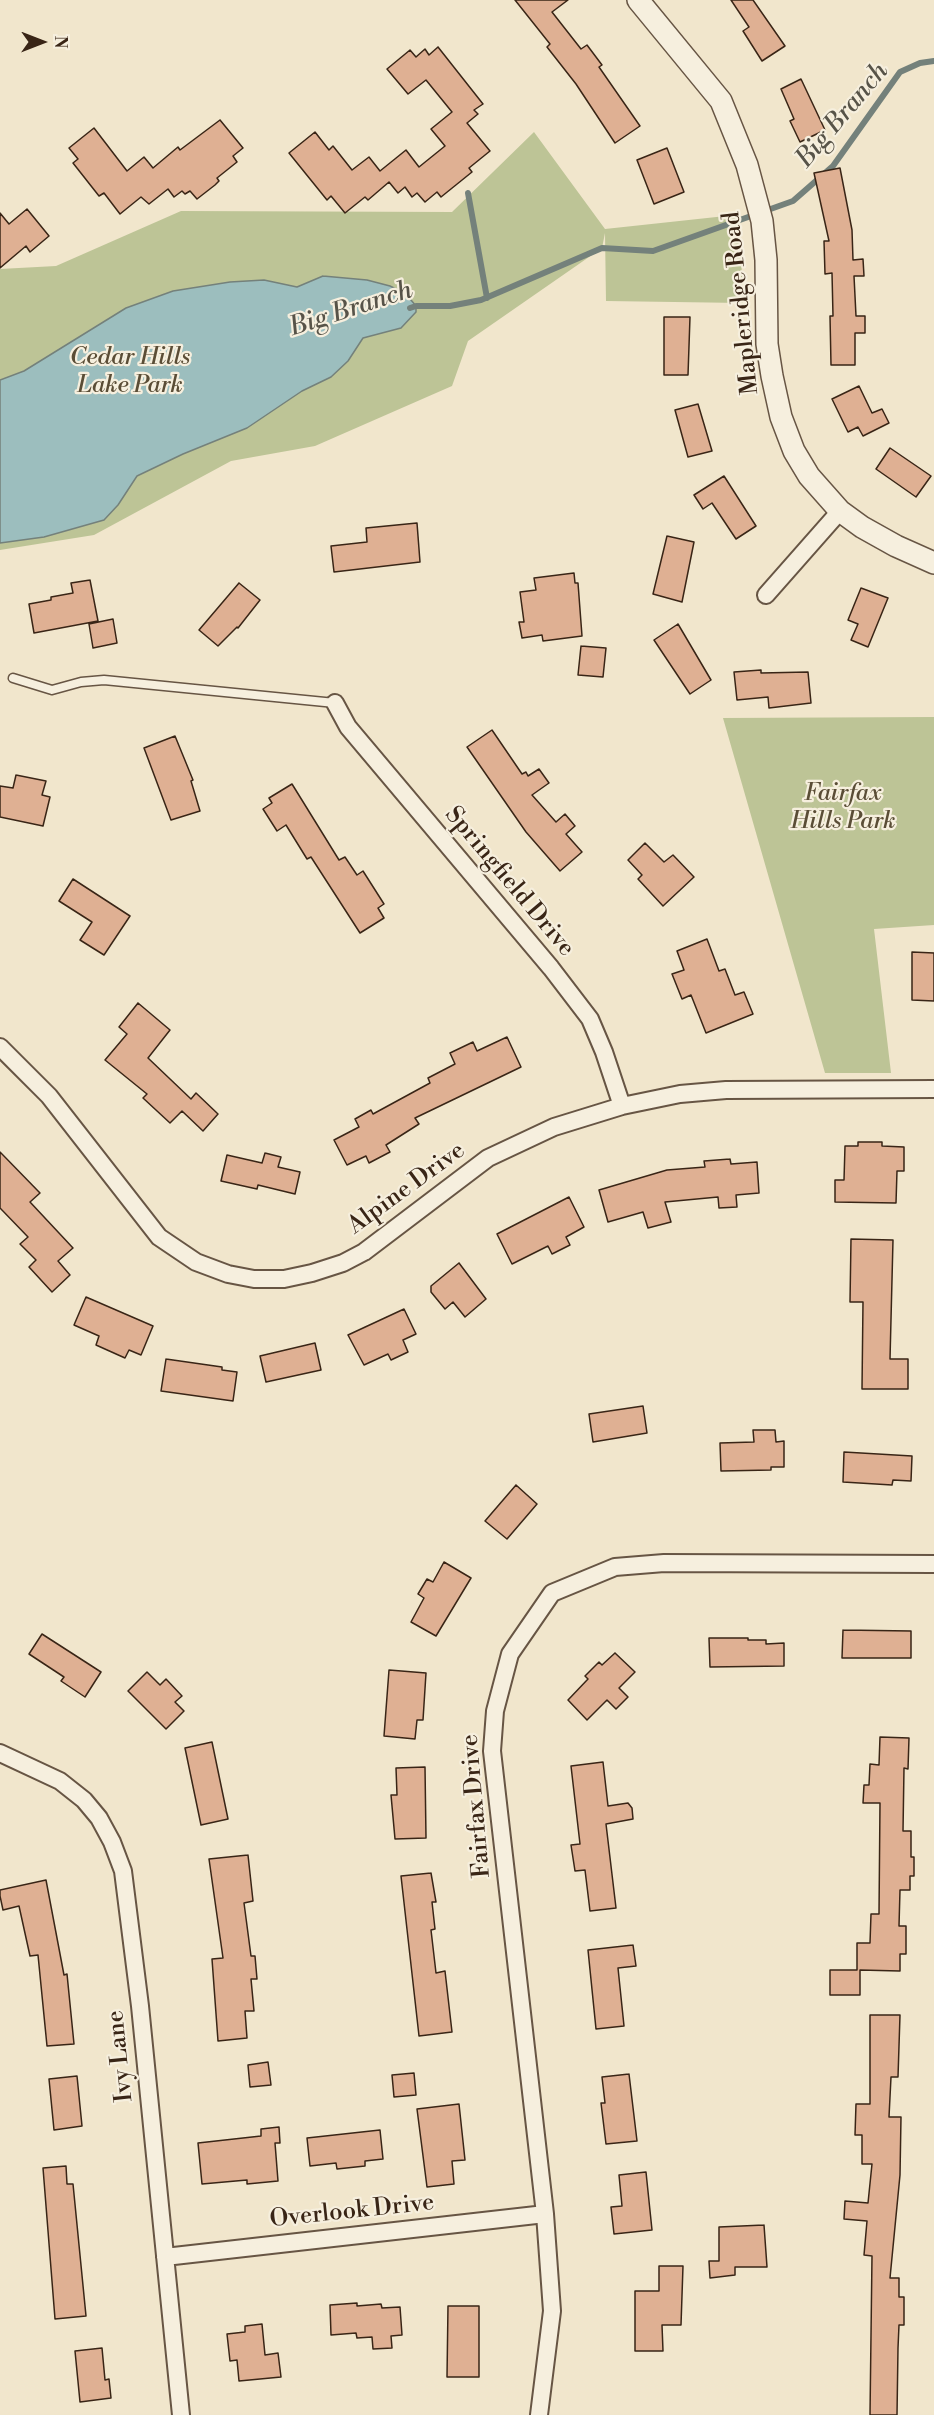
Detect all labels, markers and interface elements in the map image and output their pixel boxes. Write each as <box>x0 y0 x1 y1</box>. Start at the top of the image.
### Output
north arrow <box>12 12 72 72</box>
text: N <box>50 36 70 48</box>
water label: Big Branch <box>790 57 896 175</box>
street label: Mapleridge Road <box>718 210 766 396</box>
water label: Big Branch <box>286 275 416 345</box>
park label: Cedar Hills Lake Park <box>70 344 190 400</box>
park label: Fairfax Hills Park <box>790 780 896 836</box>
street label: Springfield Drive <box>438 801 580 963</box>
street label: Alpine Drive <box>343 1137 471 1241</box>
street label: Fairfax Drive <box>456 1733 498 1879</box>
street label: Ivy Lane <box>102 2009 140 2103</box>
street label: Overlook Drive <box>268 2189 436 2235</box>

